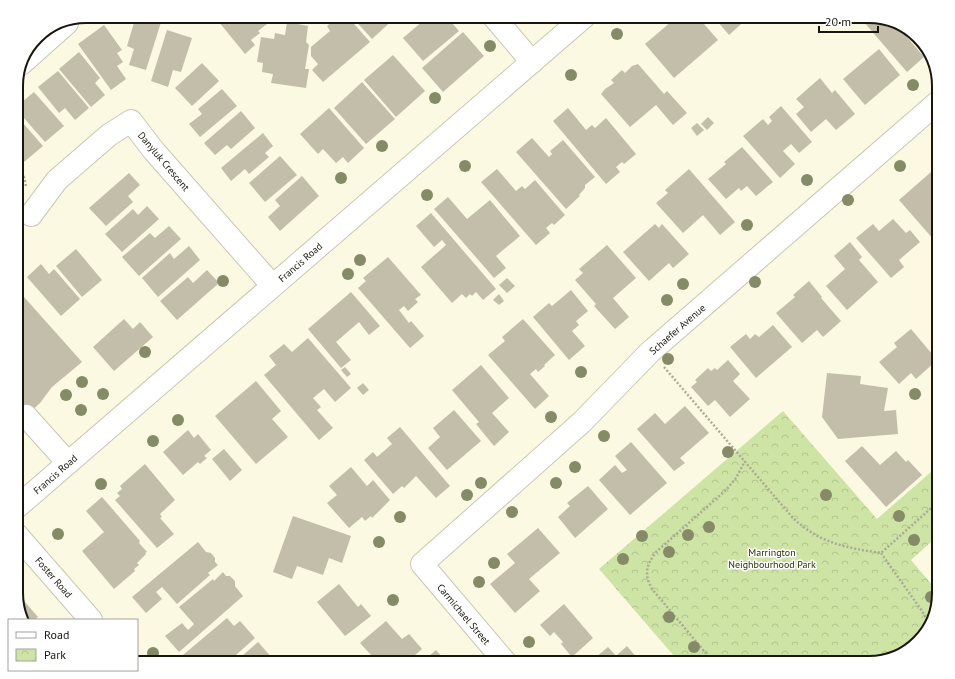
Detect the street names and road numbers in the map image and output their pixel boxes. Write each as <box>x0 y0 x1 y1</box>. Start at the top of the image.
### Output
street label: Danyluk Crescent <box>135 129 193 194</box>
street label: Francis Road <box>276 240 325 285</box>
street label: Schaefer Avenue <box>646 301 708 357</box>
street label: Francis Road <box>31 452 80 497</box>
street label: Foster Road <box>32 554 75 601</box>
street label: Carmichael Street <box>434 581 493 648</box>

